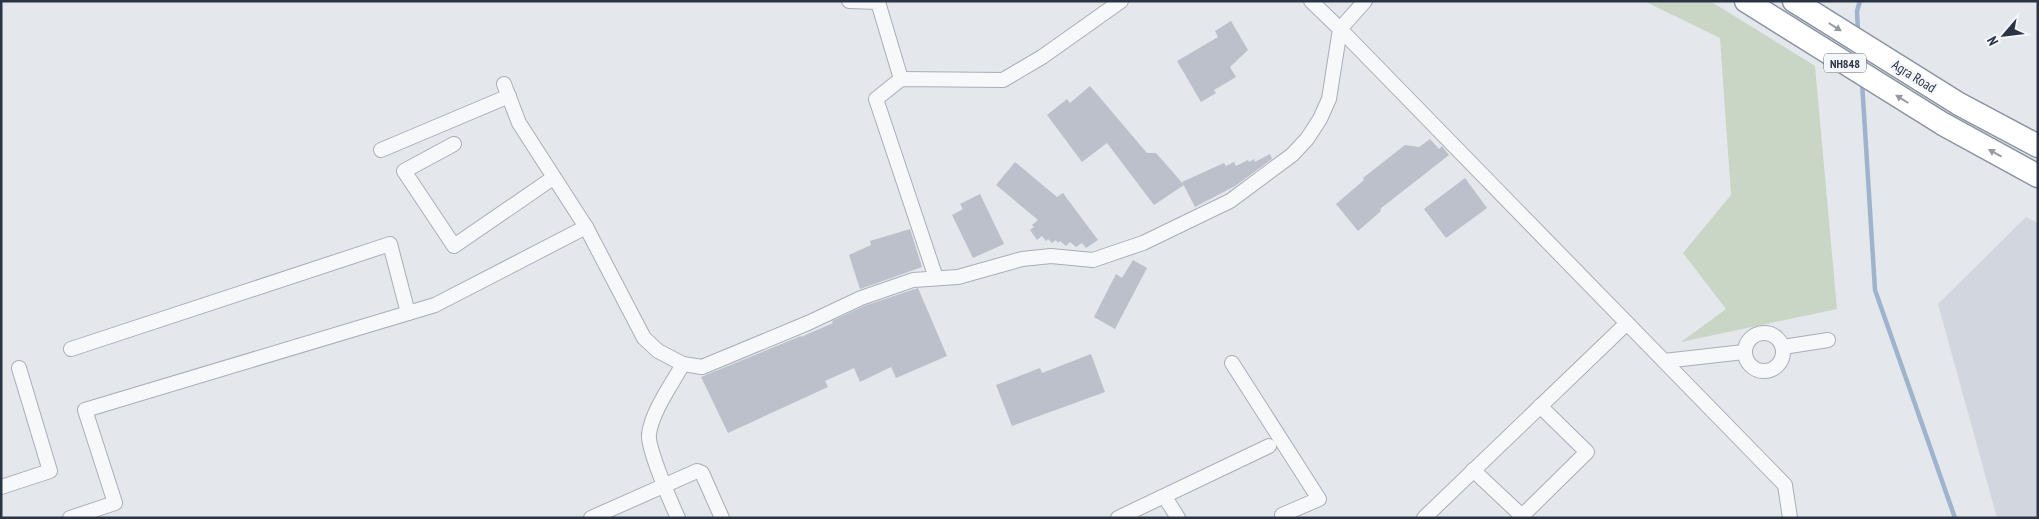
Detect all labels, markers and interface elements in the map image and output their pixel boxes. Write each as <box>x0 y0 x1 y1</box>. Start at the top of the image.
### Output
north arrow <box>1979 10 2029 60</box>
one-way arrow <box>1829 22 1842 32</box>
text: N <box>1983 34 2002 49</box>
road number: NH848 <box>1824 54 1866 72</box>
street label: Agra Road <box>1889 55 1939 97</box>
one-way arrow <box>1895 94 1908 103</box>
one-way arrow <box>1987 149 2002 157</box>

